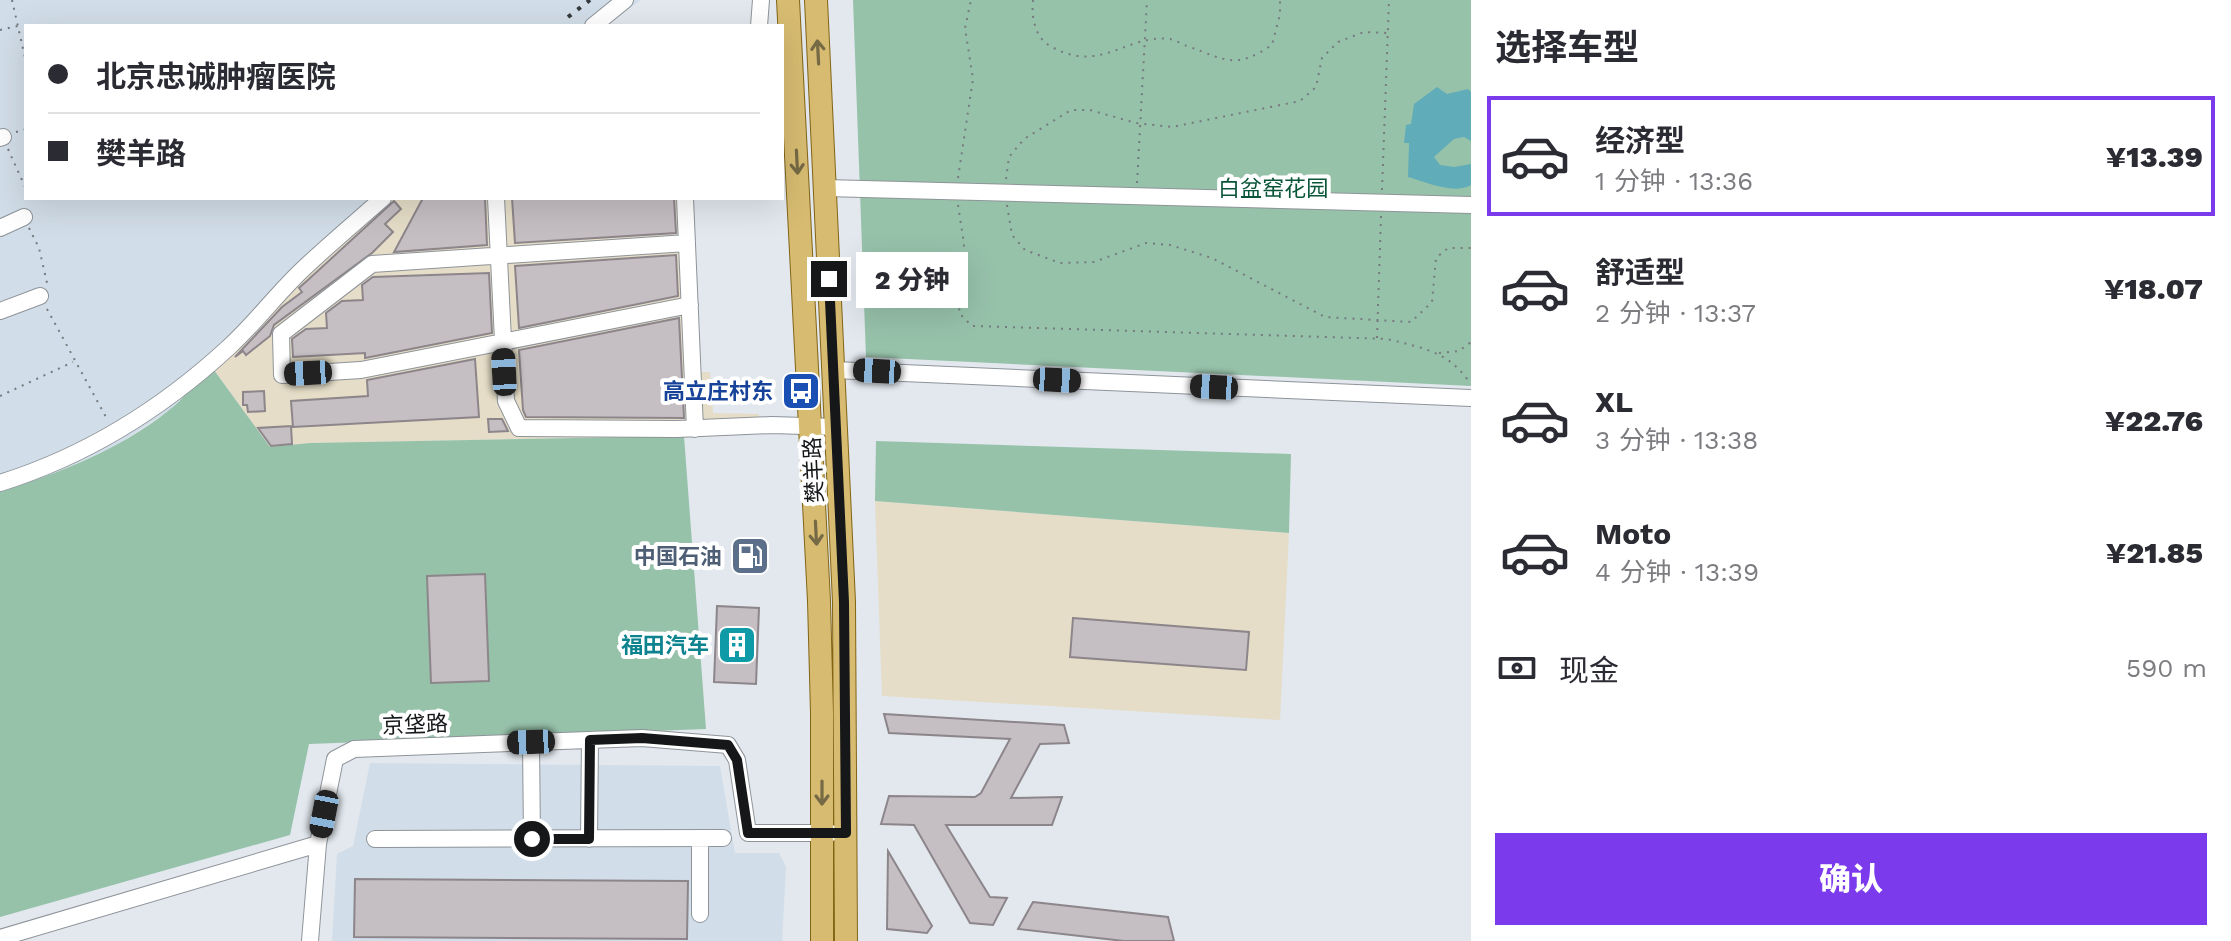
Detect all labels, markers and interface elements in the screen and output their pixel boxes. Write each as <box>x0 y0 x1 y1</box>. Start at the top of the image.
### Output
text: 选择车型 <box>1495 27 1639 69</box>
one-way arrow <box>810 39 825 66</box>
text: 北京忠诚肿瘤医院 <box>96 59 336 94</box>
icon: car <box>1499 120 1571 192</box>
text: 经济型 <box>1595 123 1685 158</box>
text: 樊羊路 <box>96 136 186 171</box>
text: ¥13.39 <box>2106 139 2203 174</box>
one-way arrow <box>790 148 805 175</box>
text: 1 分钟 · 13:36 <box>1595 166 1753 196</box>
park label: 白盆窑花园 <box>1218 176 1328 201</box>
callout: 2 分钟 <box>857 251 969 307</box>
icon: car <box>1499 252 1571 324</box>
text: 舒适型 <box>1595 255 1685 290</box>
route end <box>811 261 847 297</box>
text: 2 分钟 <box>875 265 949 295</box>
text: ¥18.07 <box>2104 271 2203 306</box>
text: 2 分钟 · 13:37 <box>1595 298 1756 328</box>
car <box>491 347 517 397</box>
car <box>852 358 902 384</box>
car <box>283 360 333 386</box>
car <box>1032 367 1082 393</box>
bus stop icon: 高立庄村东 <box>780 370 822 412</box>
car <box>1189 374 1239 400</box>
place label: 高立庄村东 <box>663 379 773 404</box>
icon: car <box>1499 384 1571 456</box>
text: XL <box>1595 384 1633 419</box>
text: ¥22.76 <box>2105 403 2203 438</box>
text: 3 分钟 · 13:38 <box>1595 425 1758 455</box>
street label: 樊羊路 <box>799 436 828 504</box>
icon: car <box>1499 516 1571 588</box>
text: Moto <box>1595 516 1671 551</box>
one-way arrow <box>808 519 823 546</box>
fuel station icon: 中国石油 <box>729 535 771 577</box>
text: ¥21.85 <box>2106 535 2203 570</box>
place label: 中国石油 <box>634 544 722 569</box>
text: 4 分钟 · 13:39 <box>1595 557 1759 587</box>
building icon: 福田汽车 <box>716 624 758 666</box>
place label: 福田汽车 <box>621 633 709 658</box>
icon: cash <box>1495 646 1539 690</box>
text: 现金 <box>1559 653 1619 688</box>
text: 590 m <box>2126 653 2207 683</box>
street label: 京垡路 <box>382 711 448 738</box>
car <box>507 729 555 755</box>
one-way arrow <box>814 779 830 806</box>
car <box>308 788 340 840</box>
route start <box>514 821 550 857</box>
button: 确认 <box>1495 833 2207 925</box>

